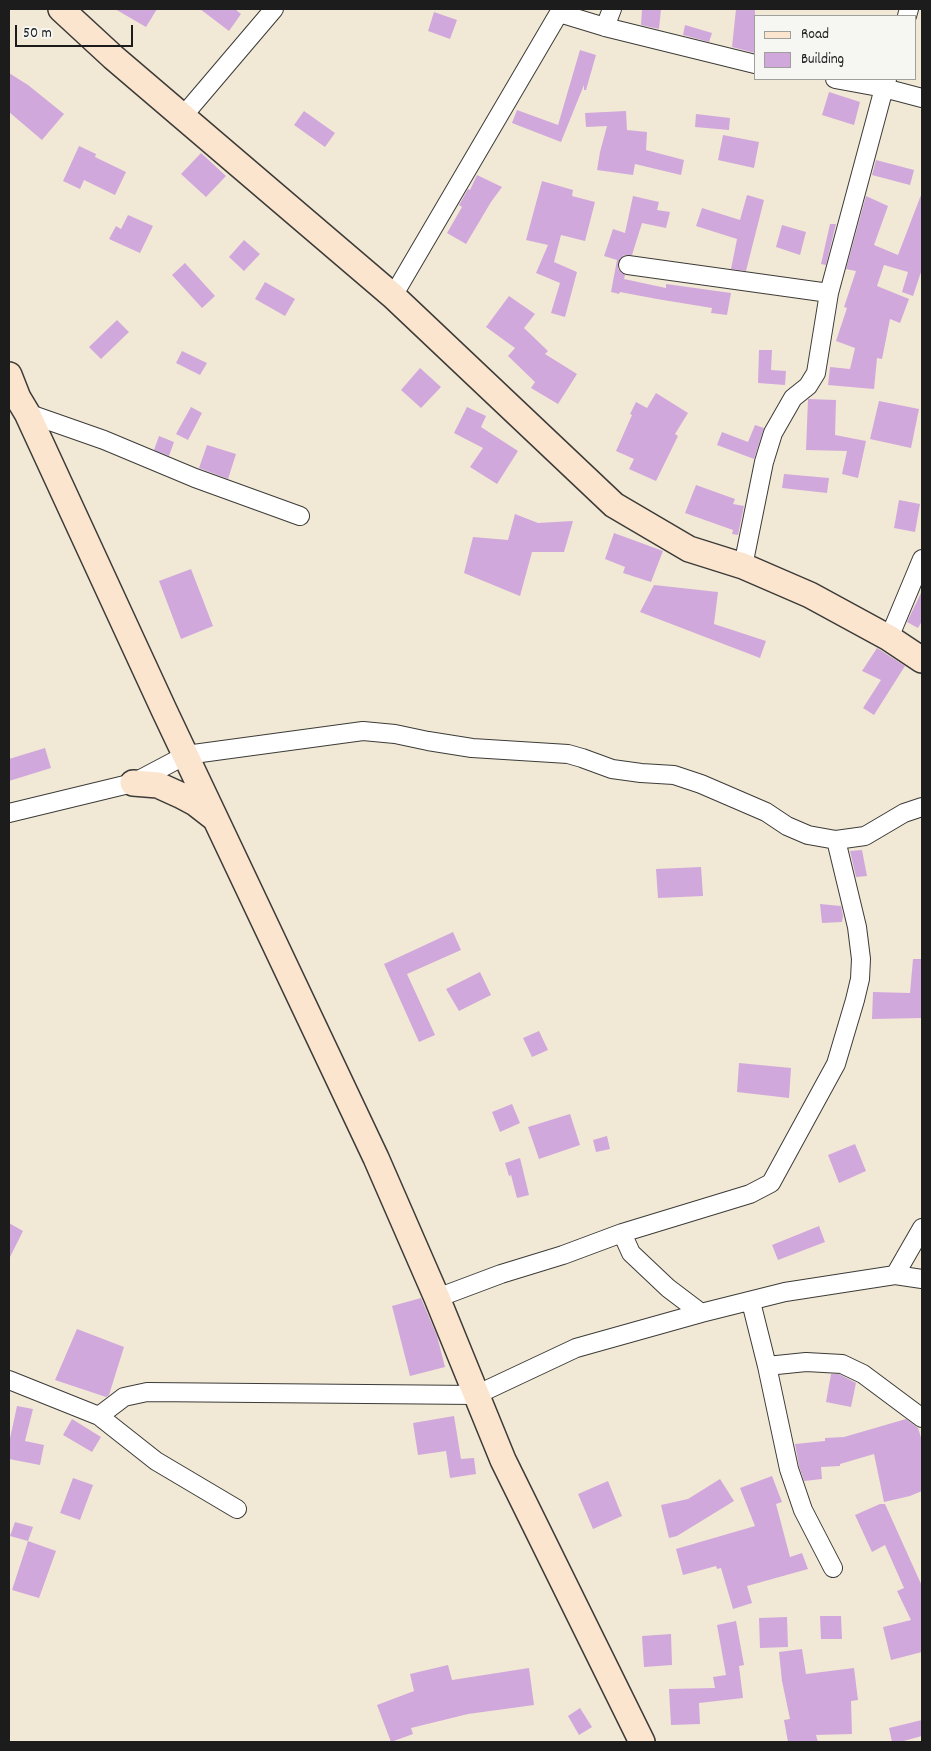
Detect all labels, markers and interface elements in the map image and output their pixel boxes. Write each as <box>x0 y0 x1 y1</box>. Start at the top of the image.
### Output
scale bar <box>18 15 135 47</box>
legend <box>754 15 916 80</box>
text: 50 m <box>23 23 52 45</box>
text: Road <box>801 24 829 46</box>
text: Building <box>801 49 844 71</box>

